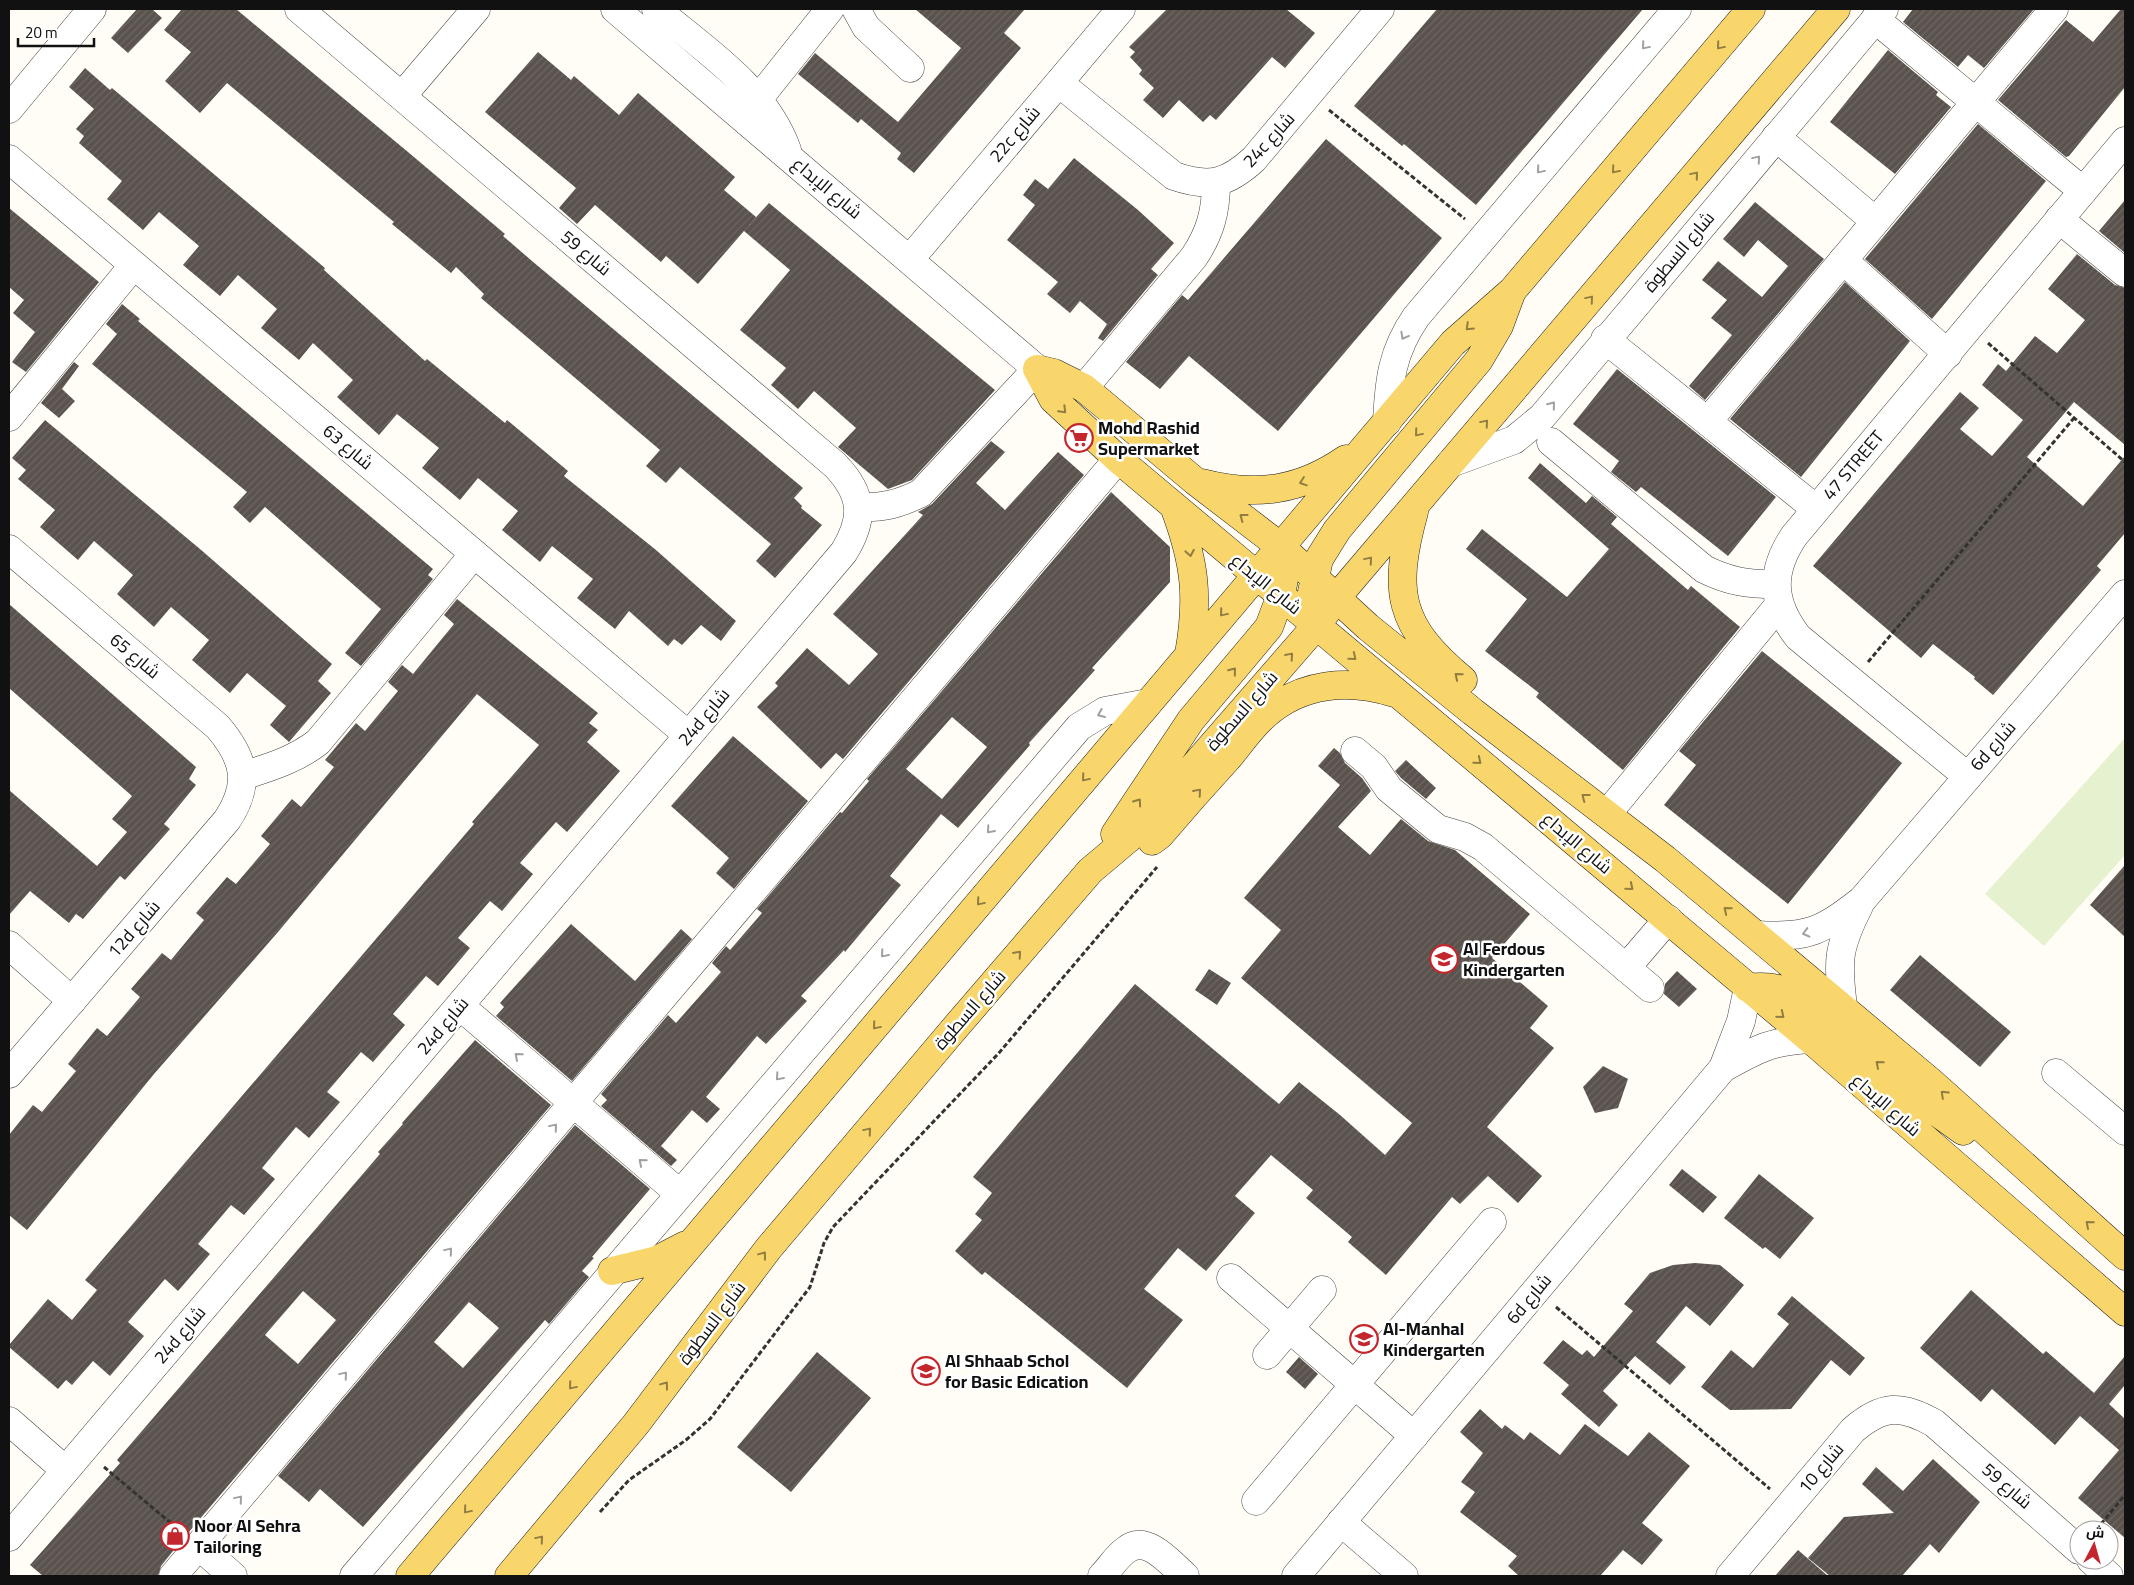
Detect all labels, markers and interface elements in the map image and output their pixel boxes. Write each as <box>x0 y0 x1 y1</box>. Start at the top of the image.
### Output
scale bar <box>18 15 94 47</box>
text: 20 m <box>25 18 58 47</box>
one-way arrow <box>1643 40 1651 49</box>
one-way arrow <box>1717 40 1726 49</box>
street label: 22c شارع <box>980 97 1049 170</box>
street label: 24c شارع <box>1234 104 1303 176</box>
street label: شارع الإبداع <box>784 148 870 227</box>
one-way arrow <box>1751 156 1760 165</box>
one-way arrow <box>1538 164 1546 173</box>
one-way arrow <box>1612 164 1620 173</box>
one-way arrow <box>1690 172 1698 181</box>
street label: شارع السطوة <box>1634 203 1723 300</box>
street label: شارع 59 <box>553 221 620 284</box>
one-way arrow <box>1584 296 1593 305</box>
one-way arrow <box>1466 321 1475 330</box>
one-way arrow <box>1400 331 1410 340</box>
one-way arrow <box>1546 401 1555 410</box>
one-way arrow <box>1057 404 1066 413</box>
place label: Mohd Rashid Supermarket <box>1098 411 1200 465</box>
street label: شارع 63 <box>315 415 382 478</box>
one-way arrow <box>1479 420 1488 429</box>
street label: 47 STREET <box>1813 422 1893 508</box>
supermarket icon: Mohd Rashid Supermarket <box>1064 423 1094 453</box>
one-way arrow <box>1415 427 1424 436</box>
one-way arrow <box>1299 476 1307 486</box>
one-way arrow <box>1239 514 1249 523</box>
street label: شارع الإبداع <box>1223 544 1310 623</box>
one-way arrow <box>1184 549 1194 558</box>
one-way arrow <box>1363 557 1372 566</box>
one-way arrow <box>1221 607 1229 616</box>
street label: شارع 65 <box>102 624 169 687</box>
one-way arrow <box>1347 652 1356 660</box>
one-way arrow <box>1284 653 1292 662</box>
street label: شارع السطوة <box>1197 663 1286 759</box>
one-way arrow <box>1228 667 1237 676</box>
one-way arrow <box>1454 672 1463 681</box>
street label: 24d شارع <box>669 680 738 754</box>
one-way arrow <box>1097 707 1106 718</box>
street label: 6d شارع <box>1961 713 2024 779</box>
one-way arrow <box>1472 755 1481 763</box>
one-way arrow <box>1083 772 1091 781</box>
one-way arrow <box>1192 788 1201 797</box>
one-way arrow <box>1581 794 1591 803</box>
one-way arrow <box>1132 798 1141 808</box>
street label: شارع الإبداع <box>1534 803 1620 882</box>
one-way arrow <box>987 825 996 834</box>
one-way arrow <box>1624 882 1633 890</box>
street label: 12d شارع <box>99 892 169 965</box>
one-way arrow <box>978 896 986 905</box>
one-way arrow <box>1724 907 1733 916</box>
one-way arrow <box>1803 928 1811 938</box>
place label: Al Ferdous Kindergarten <box>1463 932 1565 986</box>
school or university icon: Al Ferdous Kindergarten <box>1429 944 1459 974</box>
one-way arrow <box>882 948 890 957</box>
one-way arrow <box>1013 950 1022 959</box>
street label: شارع السطوة <box>925 962 1014 1058</box>
street label: 24d شارع <box>408 989 477 1063</box>
one-way arrow <box>1775 1009 1784 1017</box>
one-way arrow <box>872 1021 881 1030</box>
one-way arrow <box>515 1053 524 1062</box>
one-way arrow <box>1876 1061 1885 1070</box>
street label: شارع الإبداع <box>1844 1064 1929 1145</box>
one-way arrow <box>775 1072 784 1081</box>
one-way arrow <box>1941 1091 1950 1100</box>
one-way arrow <box>548 1124 556 1133</box>
one-way arrow <box>862 1127 871 1136</box>
one-way arrow <box>639 1159 648 1168</box>
one-way arrow <box>2085 1221 2094 1230</box>
one-way arrow <box>443 1248 451 1257</box>
one-way arrow <box>757 1251 766 1261</box>
street label: 6d شارع <box>1497 1266 1560 1332</box>
street label: شارع السطوة <box>669 1273 754 1372</box>
street label: 24d شارع <box>145 1298 214 1372</box>
place label: Al-Manhal Kindergarten <box>1383 1312 1485 1366</box>
school or university icon: Al-Manhal Kindergarten <box>1349 1324 1379 1354</box>
place label: Al Shhaab Schol for Basic Edication <box>945 1344 1088 1398</box>
school or university icon: Al Shhaab Schol for Basic Edication <box>911 1356 941 1386</box>
one-way arrow <box>338 1372 346 1381</box>
one-way arrow <box>568 1380 577 1389</box>
one-way arrow <box>660 1382 668 1391</box>
street label: شارع 10 <box>1789 1434 1852 1501</box>
street label: شارع 59 <box>1974 1454 2040 1517</box>
one-way arrow <box>233 1496 241 1505</box>
one-way arrow <box>463 1504 472 1513</box>
place label: Noor Al Sehra Tailoring <box>194 1509 301 1563</box>
text: ش <box>2085 1518 2106 1546</box>
north arrow <box>2069 1520 2119 1570</box>
shop icon: Noor Al Sehra Tailoring <box>160 1521 190 1551</box>
one-way arrow <box>535 1536 543 1545</box>

